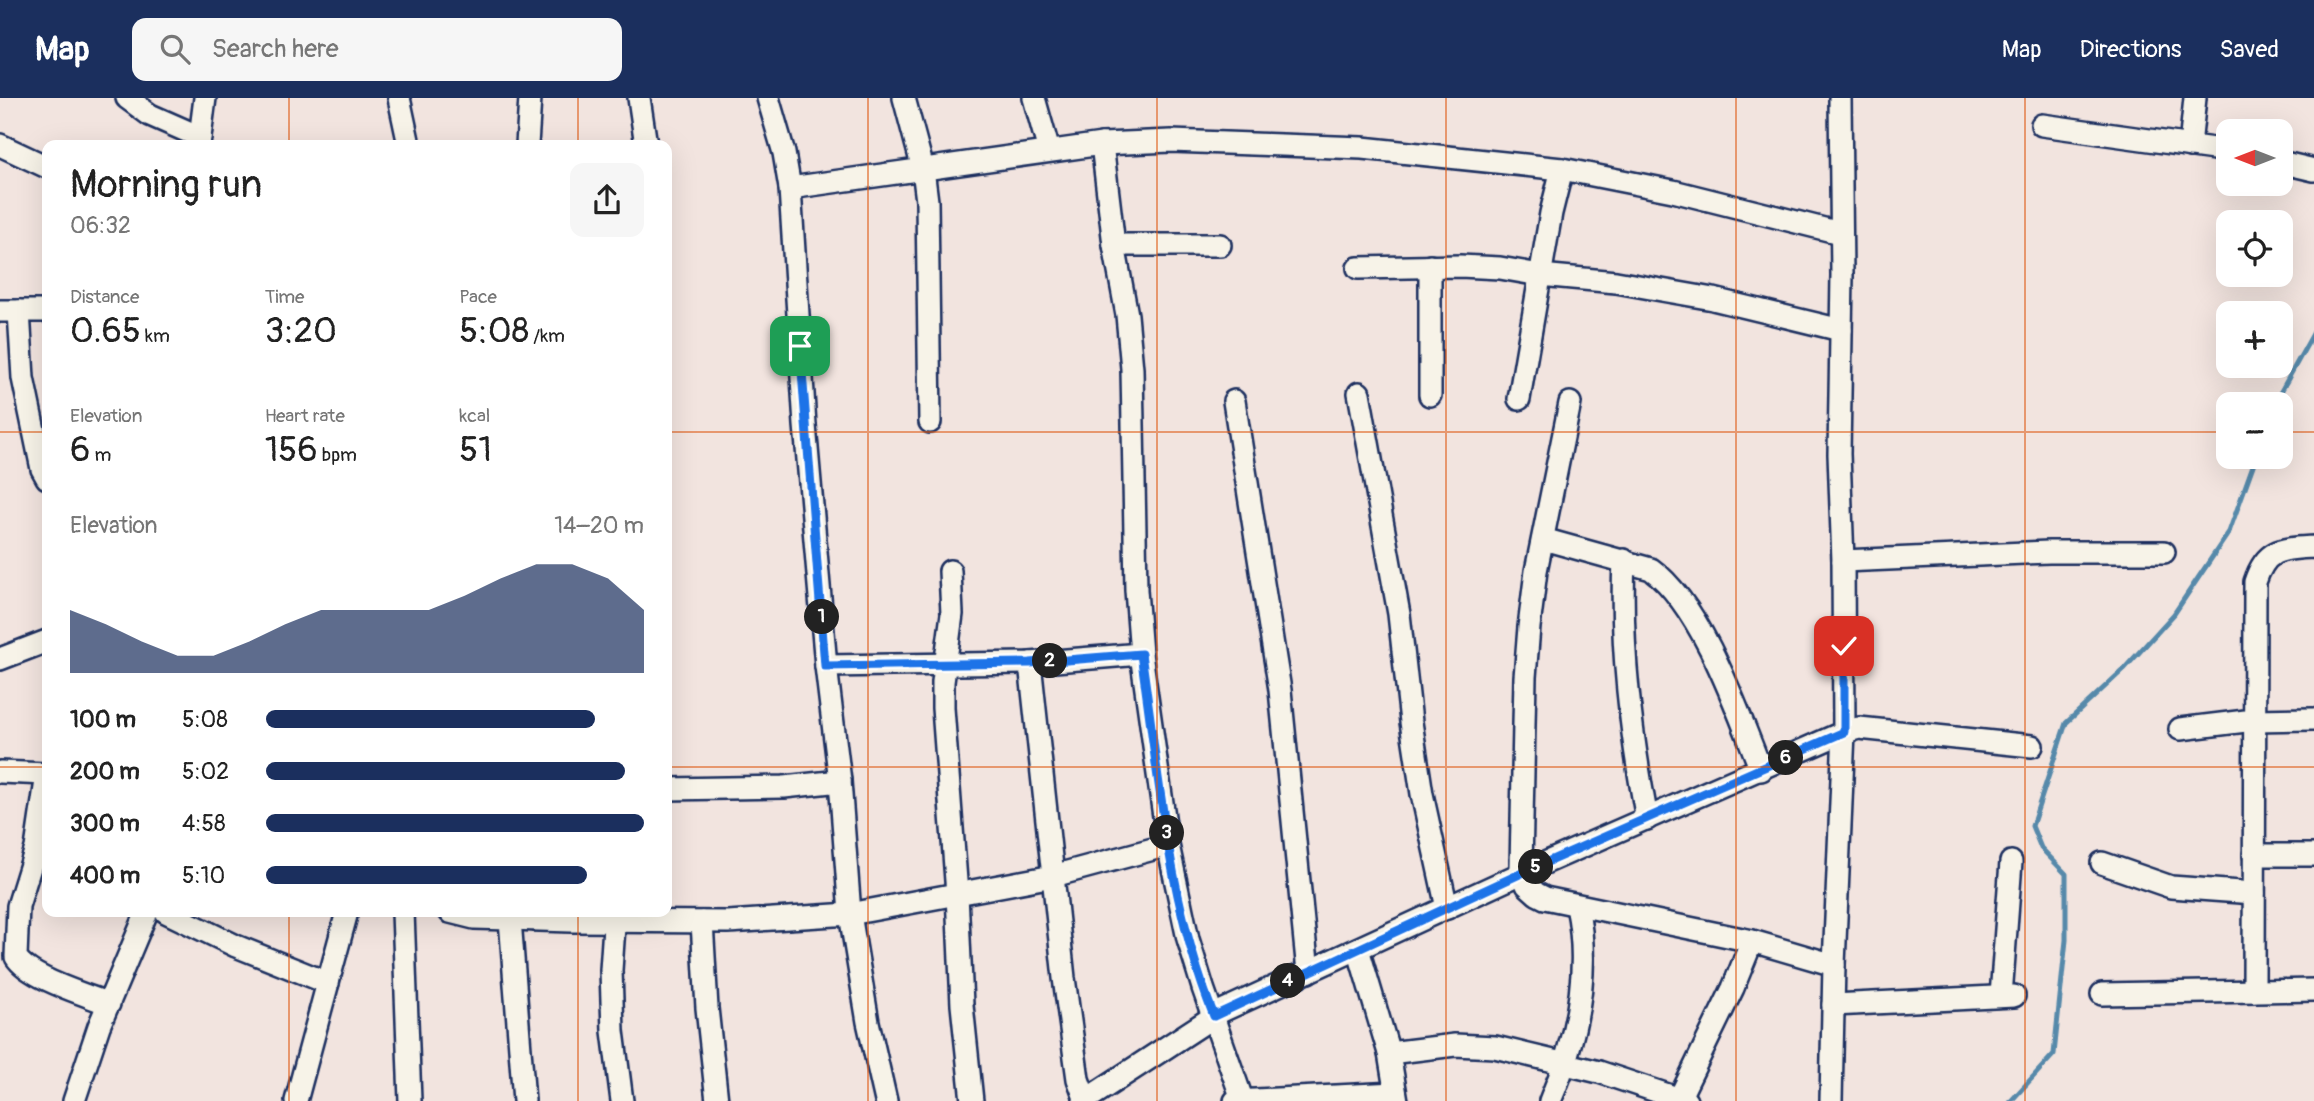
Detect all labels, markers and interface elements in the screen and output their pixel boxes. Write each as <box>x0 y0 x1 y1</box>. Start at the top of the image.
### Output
search box <box>132 18 622 81</box>
text: Map <box>35 29 90 70</box>
icon: search <box>156 30 194 68</box>
text: Search here <box>212 33 339 65</box>
text: Map <box>2002 35 2042 64</box>
text: Directions <box>2080 35 2181 64</box>
text: Saved <box>2219 35 2279 64</box>
north arrow <box>2216 119 2292 196</box>
map controls <box>2216 119 2293 469</box>
text: Morning run <box>70 161 262 209</box>
button: share <box>570 163 644 237</box>
button: locate <box>2216 210 2293 287</box>
text: 06:32 <box>70 211 131 240</box>
text: Distance <box>70 285 139 309</box>
text: Time <box>265 285 304 309</box>
text: Pace <box>459 285 497 309</box>
button: + <box>2216 301 2293 378</box>
text: 0.65 <box>70 309 141 353</box>
text: 3:20 <box>265 309 337 353</box>
text: 5:08 <box>459 309 529 353</box>
pin <box>770 316 830 376</box>
text: km <box>141 324 170 348</box>
text: /km <box>529 324 565 348</box>
icon: arrive <box>781 327 819 365</box>
button: − <box>2216 392 2293 469</box>
text: Elevation <box>70 404 142 428</box>
text: Heart rate <box>265 404 345 428</box>
text: kcal <box>459 404 490 428</box>
text: 6 <box>70 428 90 472</box>
text: 156 <box>265 428 318 472</box>
text: 51 <box>459 428 492 472</box>
text: m <box>90 443 111 467</box>
text: bpm <box>318 443 357 467</box>
text: Elevation <box>70 511 158 540</box>
text: 14–20 m <box>554 511 644 540</box>
pin: 1 <box>804 600 840 634</box>
text: 1 <box>818 604 825 628</box>
pin <box>1814 616 1874 676</box>
icon: check <box>1825 627 1863 665</box>
pin: 2 <box>1032 644 1068 678</box>
text: 2 <box>1044 648 1055 672</box>
text: 100 m <box>70 705 136 734</box>
text: 5:08 <box>182 705 228 734</box>
pin: 6 <box>1768 740 1803 776</box>
text: 6 <box>1780 745 1791 769</box>
text: 200 m <box>70 757 140 786</box>
text: 5:02 <box>182 757 229 786</box>
text: 300 m <box>70 809 140 838</box>
text: 4:58 <box>182 809 226 838</box>
pin: 3 <box>1150 816 1184 850</box>
text: 3 <box>1161 820 1172 844</box>
pin: 5 <box>1518 850 1554 884</box>
text: 5 <box>1530 854 1541 878</box>
text: 400 m <box>70 861 140 890</box>
text: 5:10 <box>182 861 225 890</box>
pin: 4 <box>1270 964 1306 998</box>
text: 4 <box>1282 968 1293 992</box>

